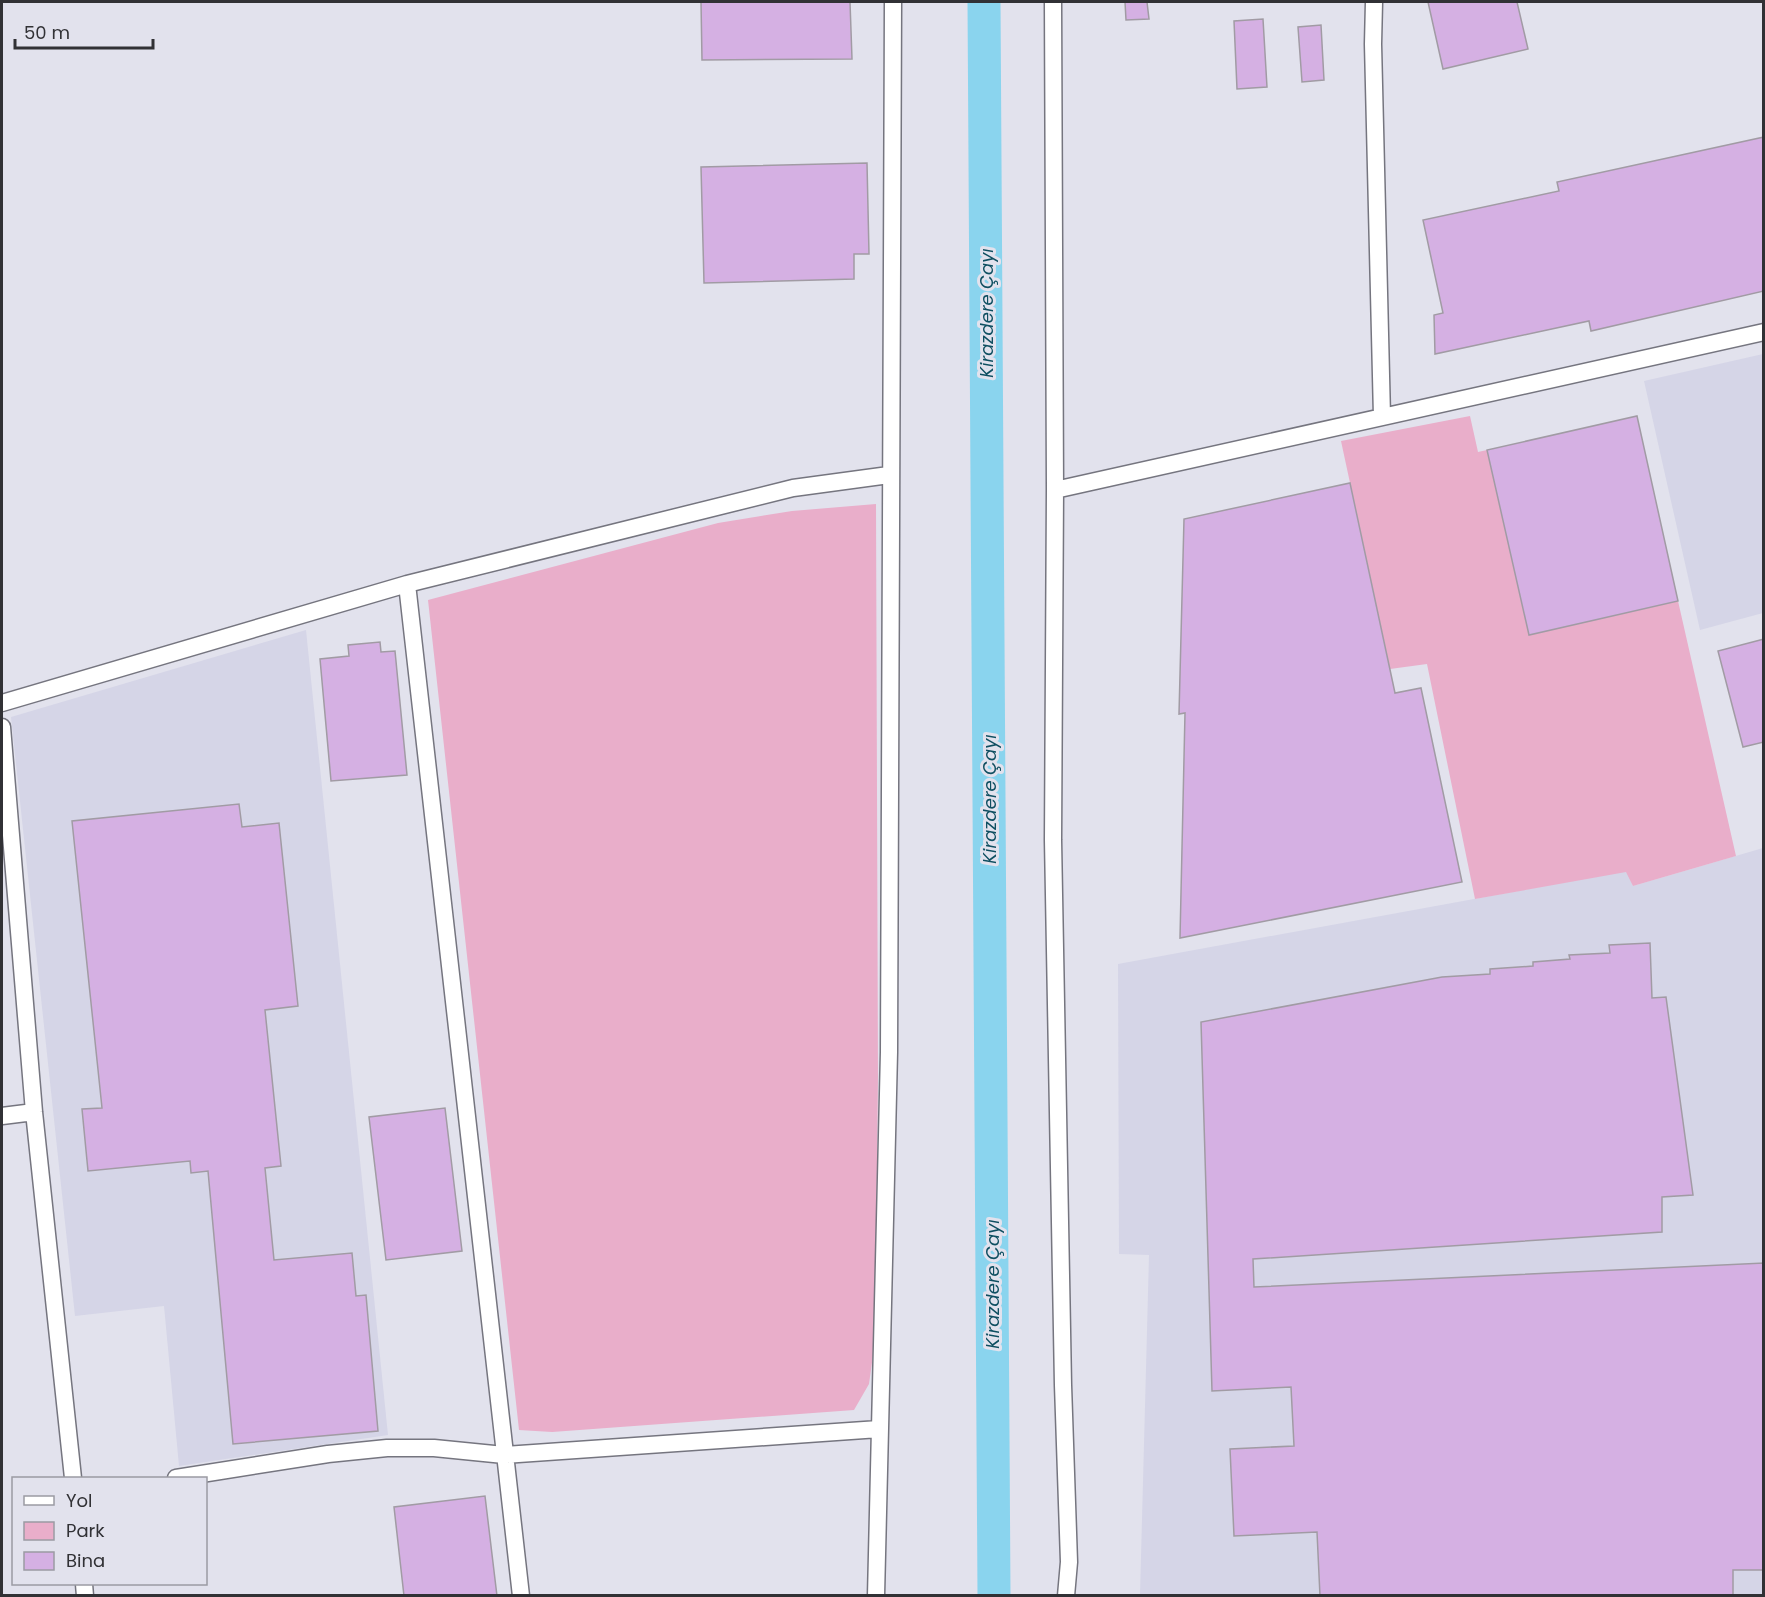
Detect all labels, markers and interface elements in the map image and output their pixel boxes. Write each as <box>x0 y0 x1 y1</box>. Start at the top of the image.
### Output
scale bar <box>15 12 153 50</box>
text: 50 m <box>24 20 70 45</box>
water label: Kirazdere Çayı <box>974 248 999 378</box>
water label: Kirazdere Çayı <box>977 734 1002 864</box>
water label: Kirazdere Çayı <box>980 1219 1005 1349</box>
legend <box>12 1477 207 1585</box>
text: Yol <box>66 1488 92 1513</box>
text: Park <box>66 1518 105 1543</box>
text: Bina <box>66 1548 105 1573</box>

